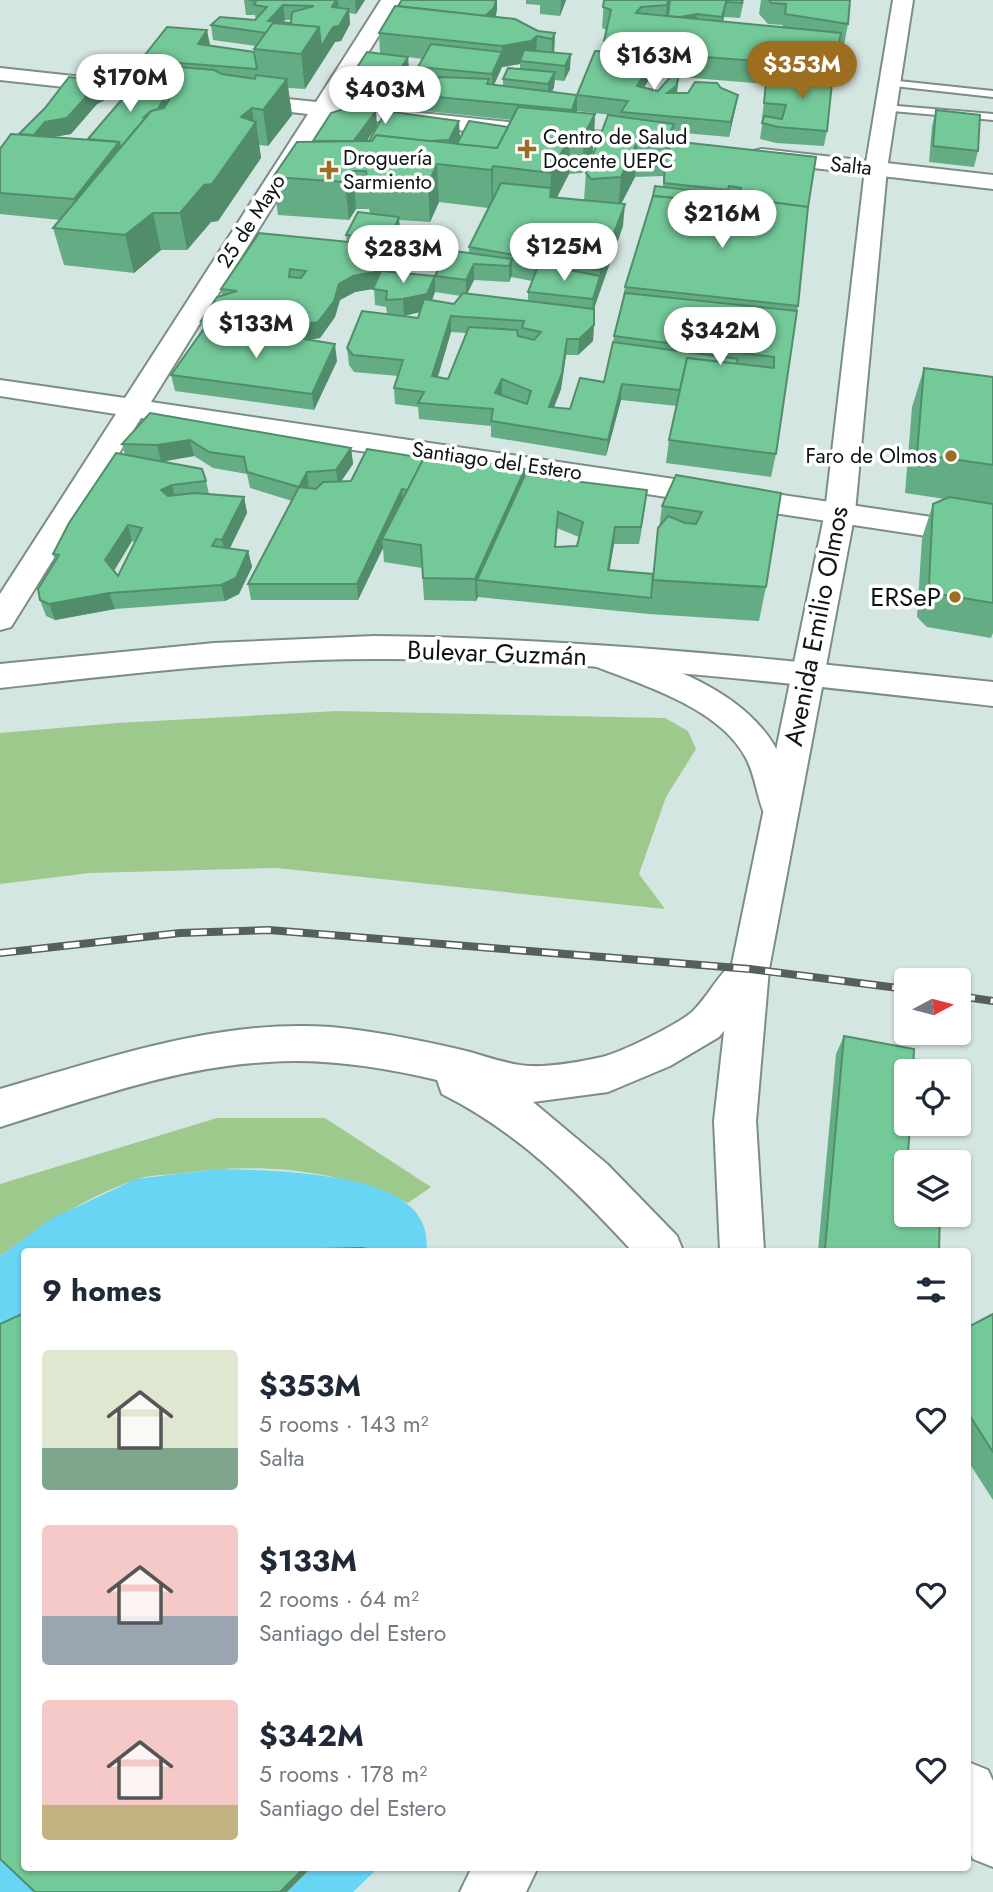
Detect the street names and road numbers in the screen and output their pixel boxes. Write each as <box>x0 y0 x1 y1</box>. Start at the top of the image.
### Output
street label: Salta <box>829 149 873 183</box>
street label: 25 de Mayo <box>209 168 293 274</box>
street label: Santiago del Estero <box>410 434 584 488</box>
street label: Avenida Emilio Olmos <box>774 503 858 749</box>
street label: Bulevar Guzmán <box>406 631 588 675</box>

